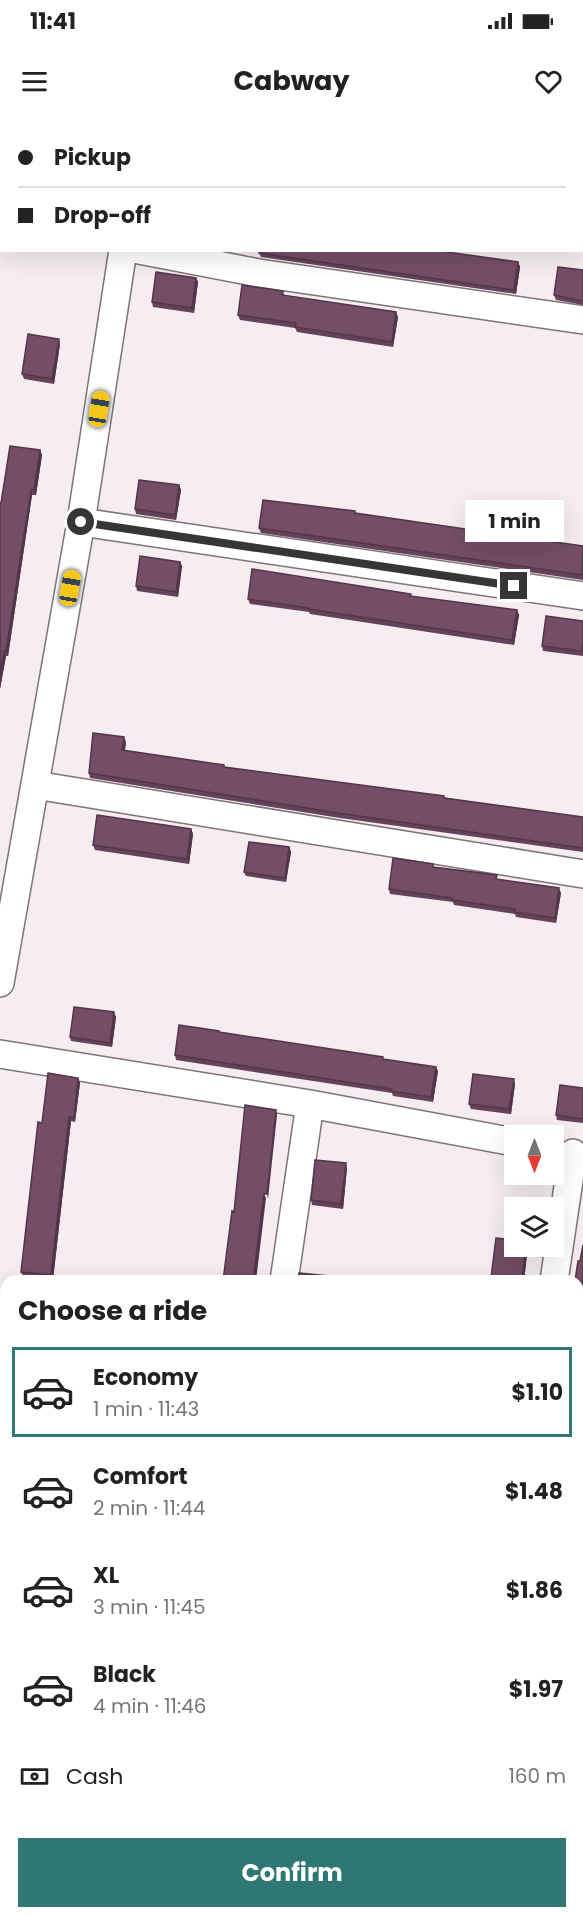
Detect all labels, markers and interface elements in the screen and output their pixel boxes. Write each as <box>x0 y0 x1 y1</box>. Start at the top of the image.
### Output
text: 11:41 <box>30 6 76 37</box>
text: Cabway <box>233 62 350 99</box>
icon: menu <box>18 65 51 98</box>
icon: heart <box>532 65 565 98</box>
text: Pickup <box>54 142 131 173</box>
text: Drop-off <box>54 200 151 231</box>
car <box>87 390 111 428</box>
callout: 1 min <box>464 499 564 541</box>
text: 1 min <box>488 507 541 535</box>
route start <box>67 508 94 535</box>
car <box>58 569 82 607</box>
route end <box>500 572 527 599</box>
north arrow <box>504 1125 564 1185</box>
map controls <box>504 1125 564 1257</box>
button: layers <box>504 1197 564 1257</box>
text: Choose a ride <box>18 1292 207 1329</box>
text: Economy <box>93 1362 198 1393</box>
icon: car <box>21 1365 75 1419</box>
text: $1.10 <box>511 1377 563 1408</box>
text: 1 min · 11:43 <box>93 1395 199 1423</box>
text: Comfort <box>93 1461 187 1492</box>
icon: car <box>21 1464 75 1518</box>
text: $1.48 <box>505 1476 563 1507</box>
text: 2 min · 11:44 <box>93 1494 205 1522</box>
text: XL <box>93 1560 119 1591</box>
icon: car <box>21 1563 75 1617</box>
text: $1.86 <box>506 1575 563 1606</box>
text: 3 min · 11:45 <box>93 1593 206 1621</box>
text: Black <box>93 1659 156 1690</box>
icon: car <box>21 1662 75 1716</box>
text: $1.97 <box>509 1674 563 1705</box>
text: 4 min · 11:46 <box>93 1692 207 1720</box>
icon: cash <box>18 1760 51 1793</box>
text: Cash <box>66 1761 123 1792</box>
text: 160 m <box>508 1762 566 1790</box>
button: Confirm <box>18 1838 566 1907</box>

